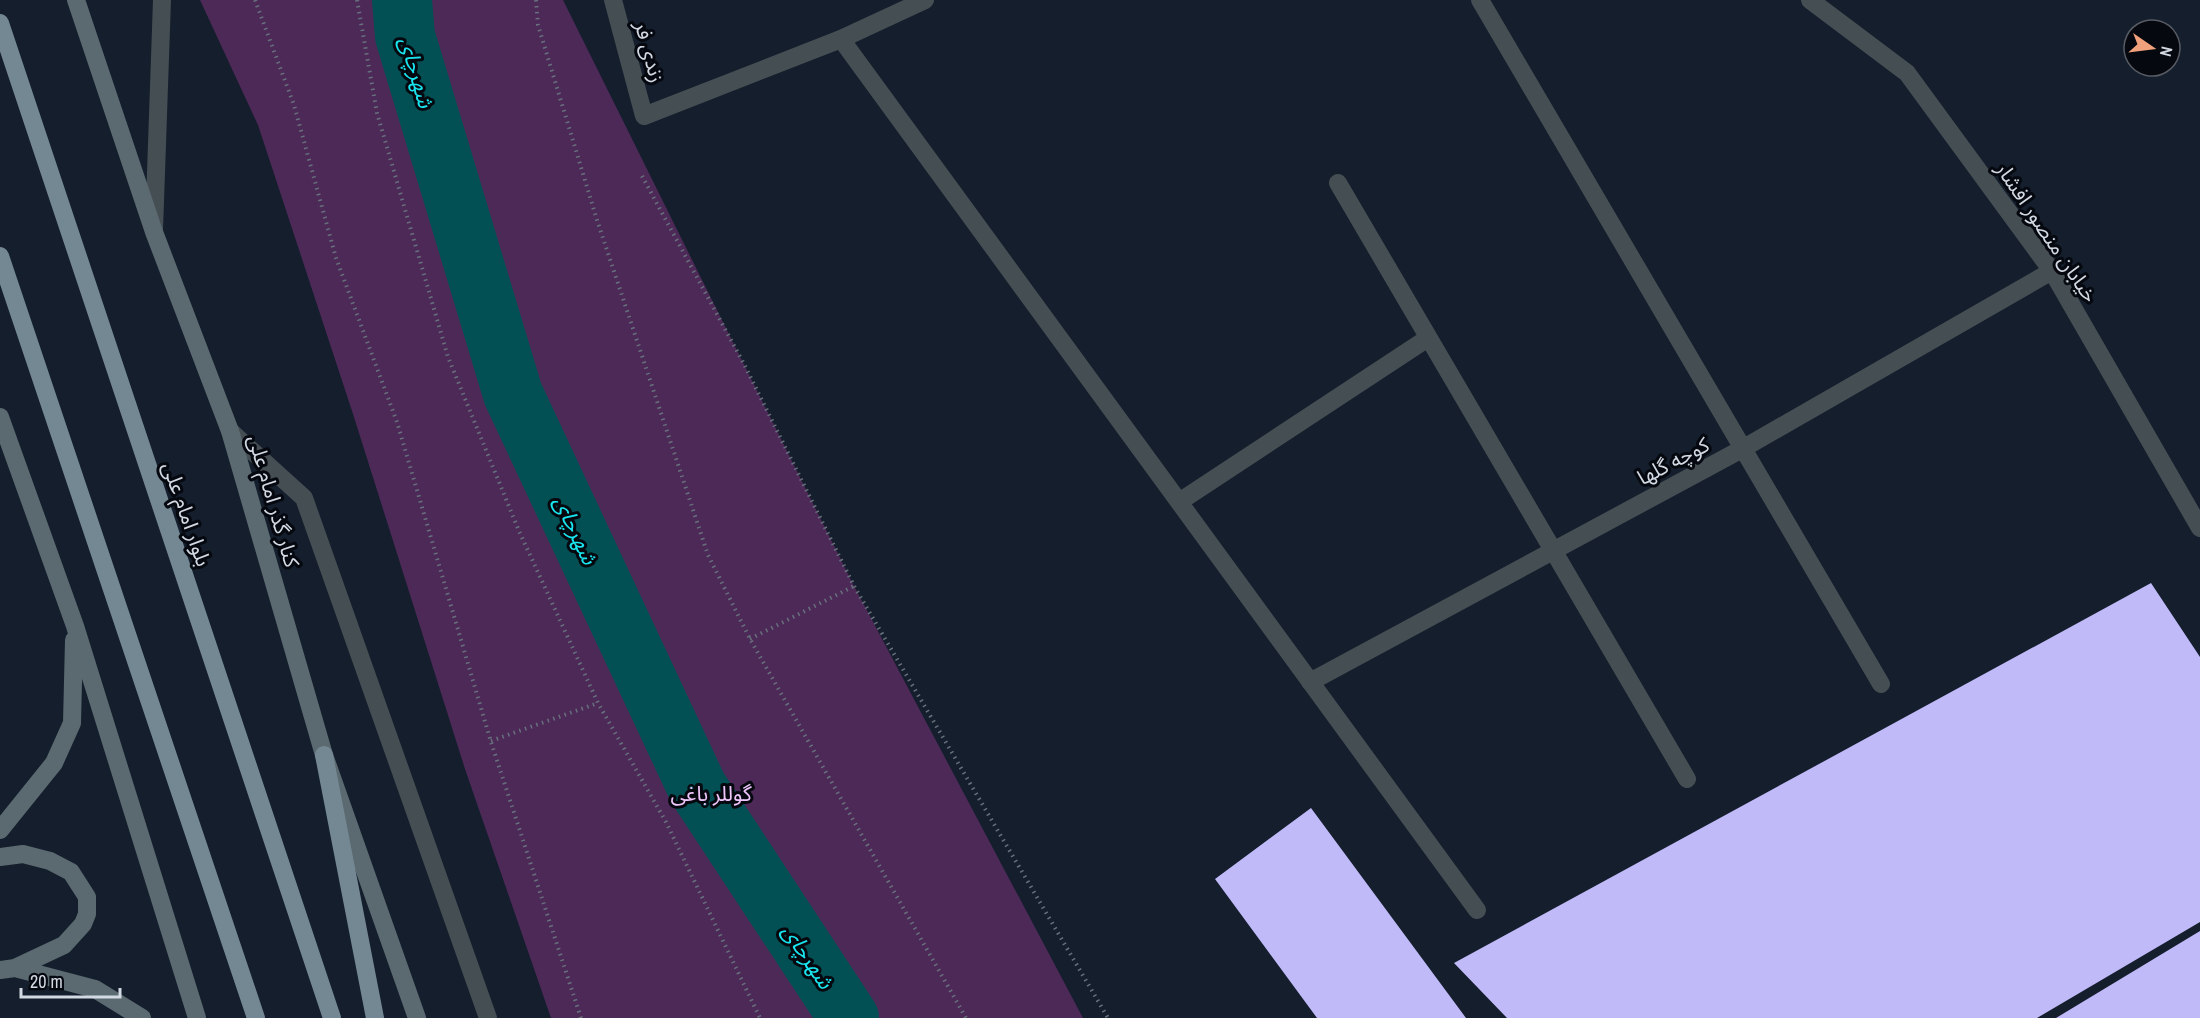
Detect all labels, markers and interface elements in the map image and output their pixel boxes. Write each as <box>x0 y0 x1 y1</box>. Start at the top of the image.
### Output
street label: زندی فر <box>628 17 672 86</box>
north arrow <box>2122 18 2182 78</box>
water label: شهرچای <box>393 33 442 112</box>
text: N <box>2155 44 2178 59</box>
street label: خیابان منصور افشار <box>1989 155 2105 308</box>
street label: کوچه گلها <box>1632 430 1714 492</box>
street label: کنار گذر امام علی <box>239 432 307 571</box>
street label: بلوار امام علی <box>154 458 218 571</box>
water label: شهرچای <box>547 491 605 570</box>
park label: گوللر باغی <box>670 779 752 808</box>
water label: شهرچای <box>775 918 841 995</box>
scale bar <box>21 961 120 999</box>
text: 20 m <box>30 969 63 994</box>

